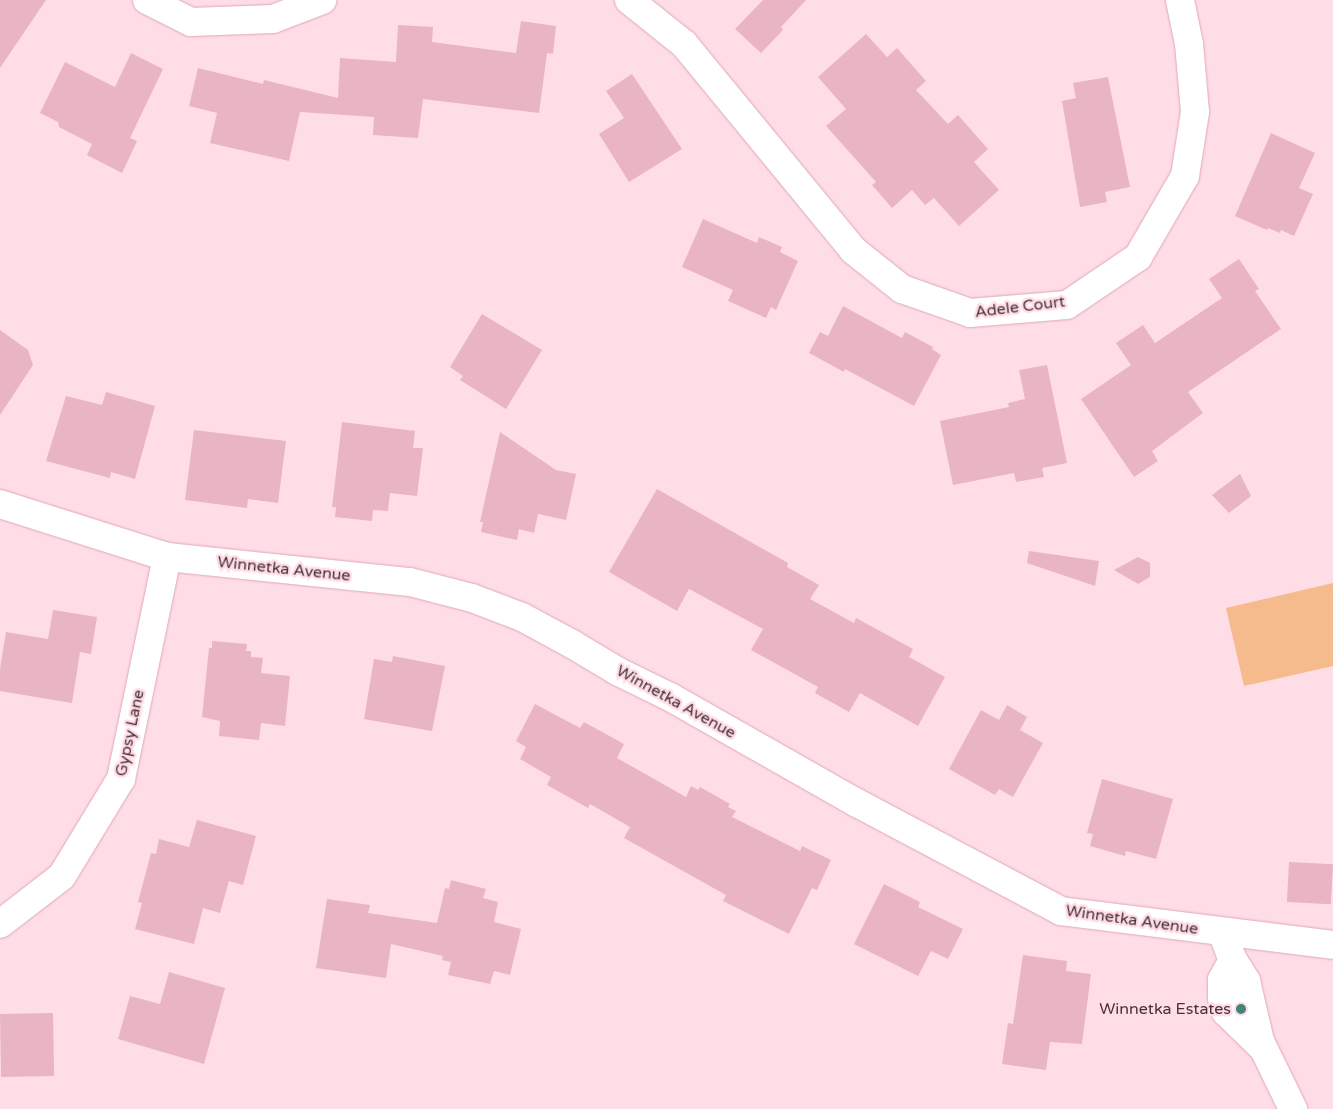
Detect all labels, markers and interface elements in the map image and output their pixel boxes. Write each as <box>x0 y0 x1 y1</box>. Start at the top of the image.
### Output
street label: Adele Court <box>974 292 1066 322</box>
street label: Winnetka Avenue <box>217 552 351 586</box>
street label: Winnetka Avenue <box>613 661 739 743</box>
street label: Gypsy Lane <box>111 688 149 778</box>
street label: Winnetka Avenue <box>1064 901 1200 939</box>
place label: Winnetka Estates <box>1099 999 1231 1019</box>
marker: Winnetka Estates <box>1235 1003 1247 1015</box>

